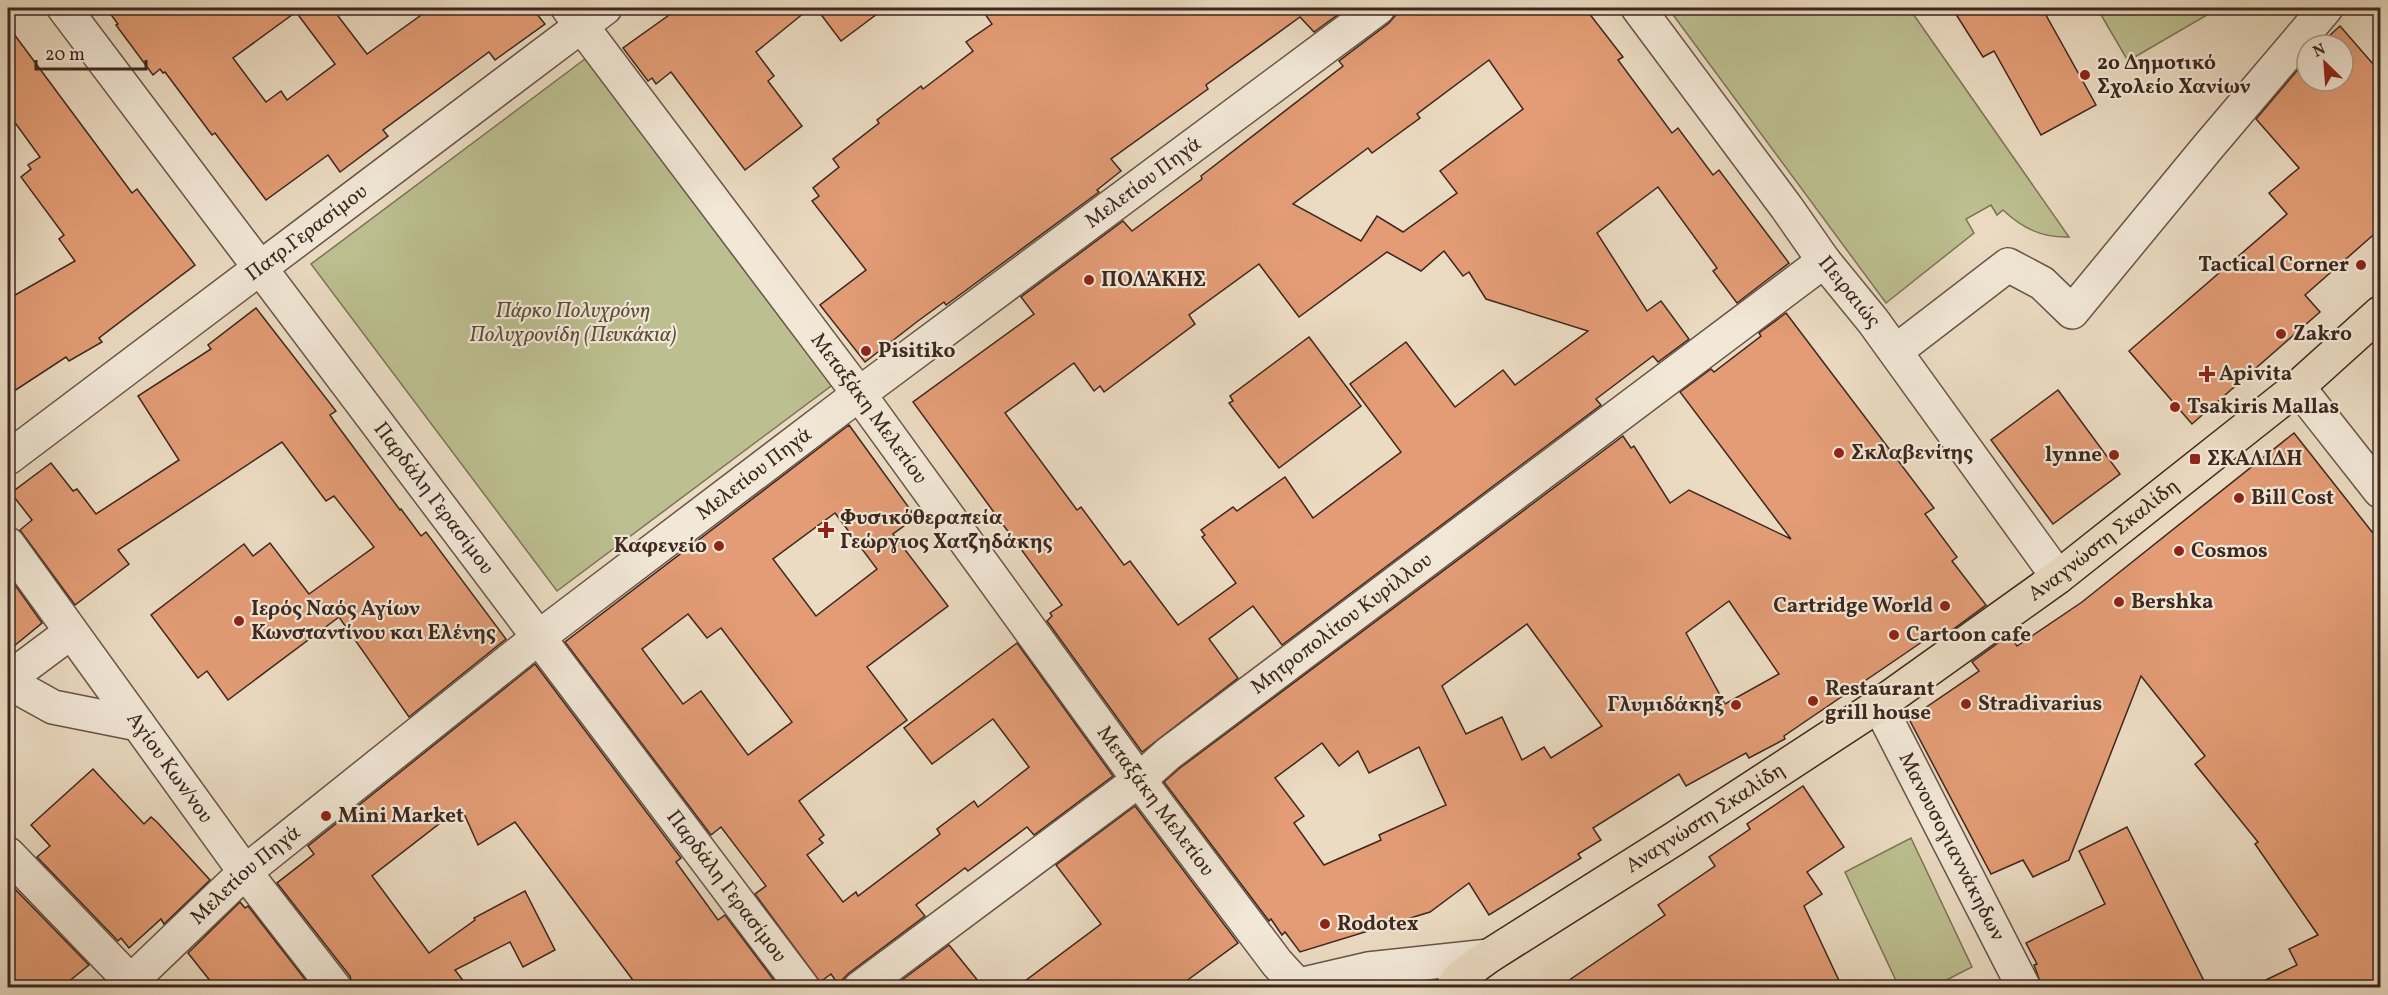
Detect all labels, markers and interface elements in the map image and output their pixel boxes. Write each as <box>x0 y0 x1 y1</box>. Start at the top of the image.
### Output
scale bar <box>36 33 146 71</box>
north arrow <box>2295 33 2355 93</box>
text: N <box>2310 39 2330 64</box>
text: 20 m <box>45 43 85 68</box>
place label: 2ο Δημοτικό Σχολείο Χανίων <box>2097 49 2250 102</box>
marker: 2ο Δημοτικό Σχολείο Χανίων <box>2078 68 2092 82</box>
street label: Μελετίου Πηγά <box>1079 129 1208 236</box>
street label: Πατρ.Γερασίμου <box>240 177 374 288</box>
street label: Πειραιώς <box>1811 250 1888 334</box>
place label: Tactical Corner <box>2198 251 2349 280</box>
marker: Tactical Corner <box>2354 258 2368 272</box>
place label: ΠΟΛΆΚΗΣ <box>1101 266 1206 295</box>
marker: ΠΟΛΆΚΗΣ <box>1082 273 1096 287</box>
park label: Πάρκο Πολυχρόνη Πολυχρονίδη (Πευκάκια) <box>469 297 677 350</box>
place label: Zakro <box>2293 320 2352 349</box>
street label: Μεταξάκη Μελετίου <box>803 327 934 490</box>
marker: Zakro <box>2274 327 2288 341</box>
place label: Pisitiko <box>878 337 955 366</box>
marker: Pisitiko <box>859 344 873 358</box>
place label: Apivita <box>2219 360 2292 389</box>
marker: Apivita <box>2200 367 2214 381</box>
place label: Tsakiris Mallas <box>2187 393 2339 422</box>
marker: Tsakiris Mallas <box>2168 400 2182 414</box>
street label: Παρδάλη Γερασίμου <box>367 416 501 581</box>
street label: Μελετίου Πηγά <box>690 420 818 527</box>
place label: Σκλαβενίτης <box>1851 439 1973 468</box>
place label: lynne <box>2045 441 2102 470</box>
place label: ΣΚΑΛΙΔΗ <box>2207 445 2303 474</box>
marker: Σκλαβενίτης <box>1832 446 1846 460</box>
marker: lynne <box>2107 448 2121 462</box>
marker: ΣΚΑΛΙΔΗ <box>2188 452 2202 466</box>
street label: Αναγνώστη Σκαλίδη <box>2022 472 2186 608</box>
place label: Bill Cost <box>2251 484 2334 513</box>
marker: Bill Cost <box>2232 491 2246 505</box>
place label: Φυσικόθεραπεία Γεώργιος Χατζηδάκης <box>840 504 1053 557</box>
marker: Φυσικόθεραπεία Γεώργιος Χατζηδάκης <box>817 521 835 539</box>
place label: Καφενείο <box>614 532 707 561</box>
place label: Cosmos <box>2191 537 2268 566</box>
marker: Καφενείο <box>712 539 726 553</box>
marker: Cosmos <box>2172 544 2186 558</box>
street label: Μητροπολίτου Κυρίλλου <box>1245 546 1438 701</box>
place label: Bershka <box>2131 588 2213 617</box>
place label: Cartridge World <box>1773 592 1933 621</box>
place label: Ιερός Ναός Αγίων Κωνσταντίνου και Ελένης <box>251 595 496 648</box>
marker: Bershka <box>2112 595 2126 609</box>
marker: Cartridge World <box>1938 599 1952 613</box>
marker: Ιερός Ναός Αγίων Κωνσταντίνου και Ελένης <box>232 614 246 628</box>
place label: Cartoon cafe <box>1906 621 2031 650</box>
marker: Cartoon cafe <box>1887 628 1901 642</box>
place label: Restaurant grill house <box>1825 675 1935 728</box>
place label: Stradivarius <box>1978 690 2102 719</box>
place label: Γλυμιδάκηξ <box>1607 691 1724 720</box>
marker: Restaurant grill house <box>1806 694 1820 708</box>
marker: Stradivarius <box>1959 697 1973 711</box>
marker: Γλυμιδάκηξ <box>1729 698 1743 712</box>
street label: Αγίου Κων/νου <box>119 706 220 829</box>
street label: Μεταξάκη Μελετίου <box>1090 720 1221 882</box>
street label: Μανουσογιαννάκηδων <box>1891 747 2012 946</box>
street label: Αναγνώστη Σκαλίδη <box>1620 756 1791 881</box>
place label: Mini Market <box>338 802 464 831</box>
street label: Παρδάλη Γερασίμου <box>659 804 793 969</box>
marker: Mini Market <box>319 809 333 823</box>
street label: Μελετίου Πηγά <box>184 818 307 932</box>
place label: Rodotex <box>1337 910 1419 939</box>
marker: Rodotex <box>1318 917 1332 931</box>

